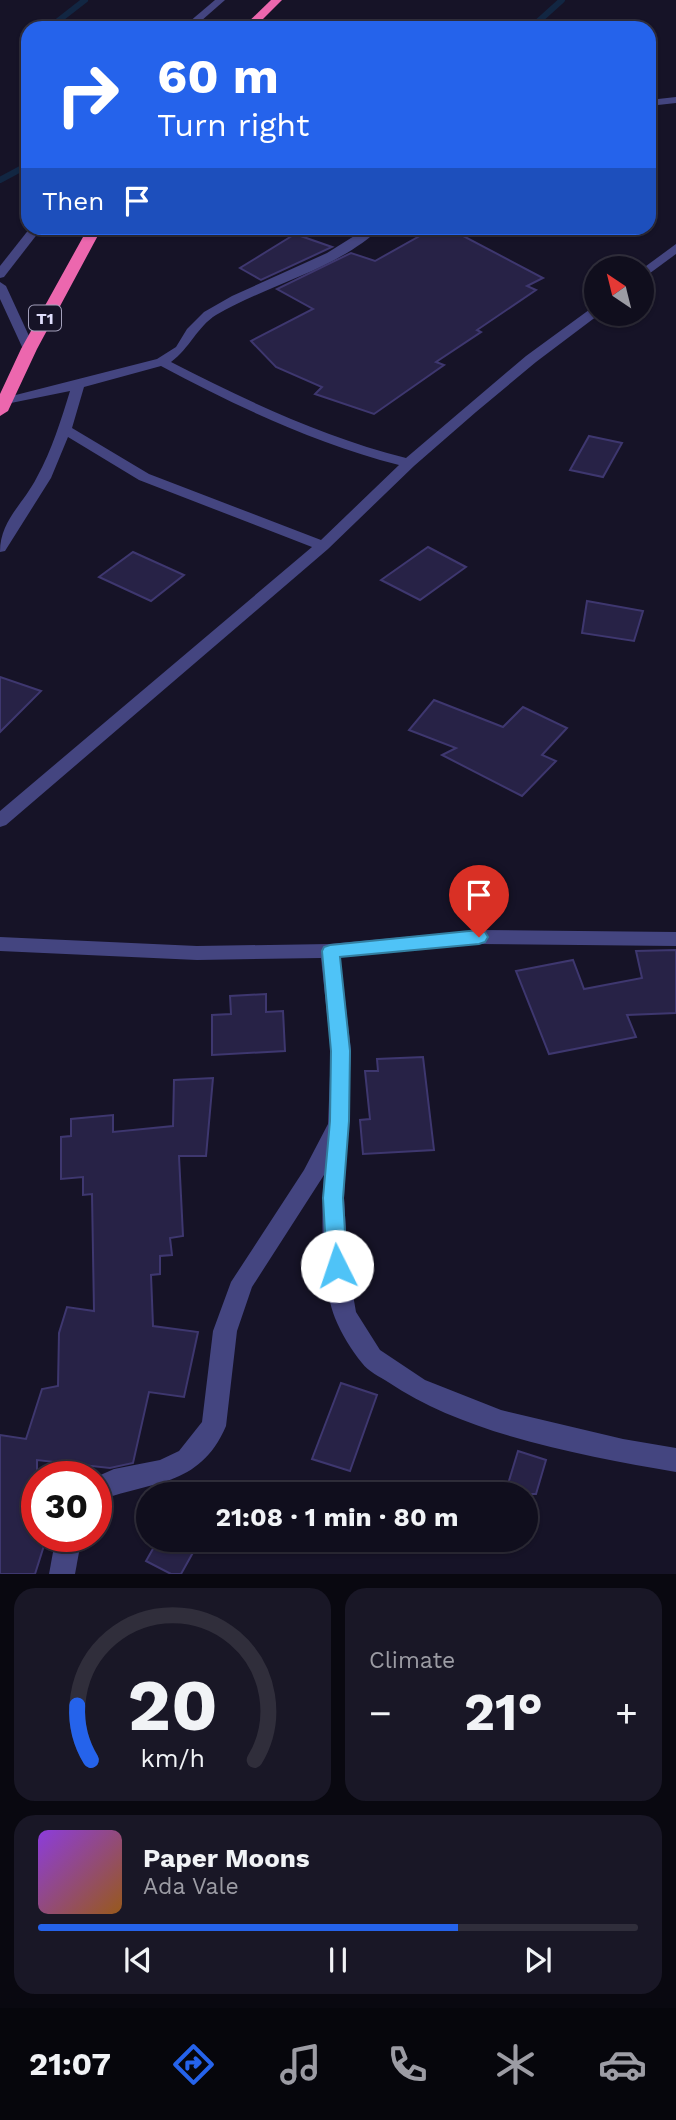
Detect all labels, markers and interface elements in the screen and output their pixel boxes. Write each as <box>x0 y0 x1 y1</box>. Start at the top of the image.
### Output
text: 60 m <box>157 47 279 105</box>
icon: right <box>42 49 133 140</box>
text: Turn right <box>157 106 309 144</box>
icon: arrive <box>118 182 156 220</box>
text: Then <box>42 186 104 216</box>
north arrow <box>584 256 654 326</box>
map controls <box>584 256 654 326</box>
road number: T1 <box>29 306 61 330</box>
pin <box>449 865 509 937</box>
icon: arrive <box>460 876 498 914</box>
position arrow <box>300 1229 374 1303</box>
speed limit sign: 30 <box>21 1461 112 1552</box>
text: 21:08 · 1 min · 80 m <box>215 1502 459 1532</box>
text: Climate <box>369 1647 455 1674</box>
text: 20 <box>127 1663 218 1749</box>
text: 21° <box>464 1682 543 1743</box>
text: − <box>369 1691 392 1735</box>
text: + <box>615 1691 638 1735</box>
text: km/h <box>140 1744 205 1773</box>
text: Paper Moons <box>143 1843 310 1873</box>
text: Ada Vale <box>143 1873 239 1900</box>
icon: previous <box>119 1941 157 1979</box>
icon: pause <box>319 1941 357 1979</box>
icon: next <box>519 1941 557 1979</box>
icon: directions <box>169 2040 218 2089</box>
icon: music <box>276 2040 325 2089</box>
icon: phone <box>383 2040 432 2089</box>
icon: climate <box>491 2040 540 2089</box>
icon: car <box>598 2040 647 2089</box>
text: 21:07 <box>29 2045 111 2083</box>

